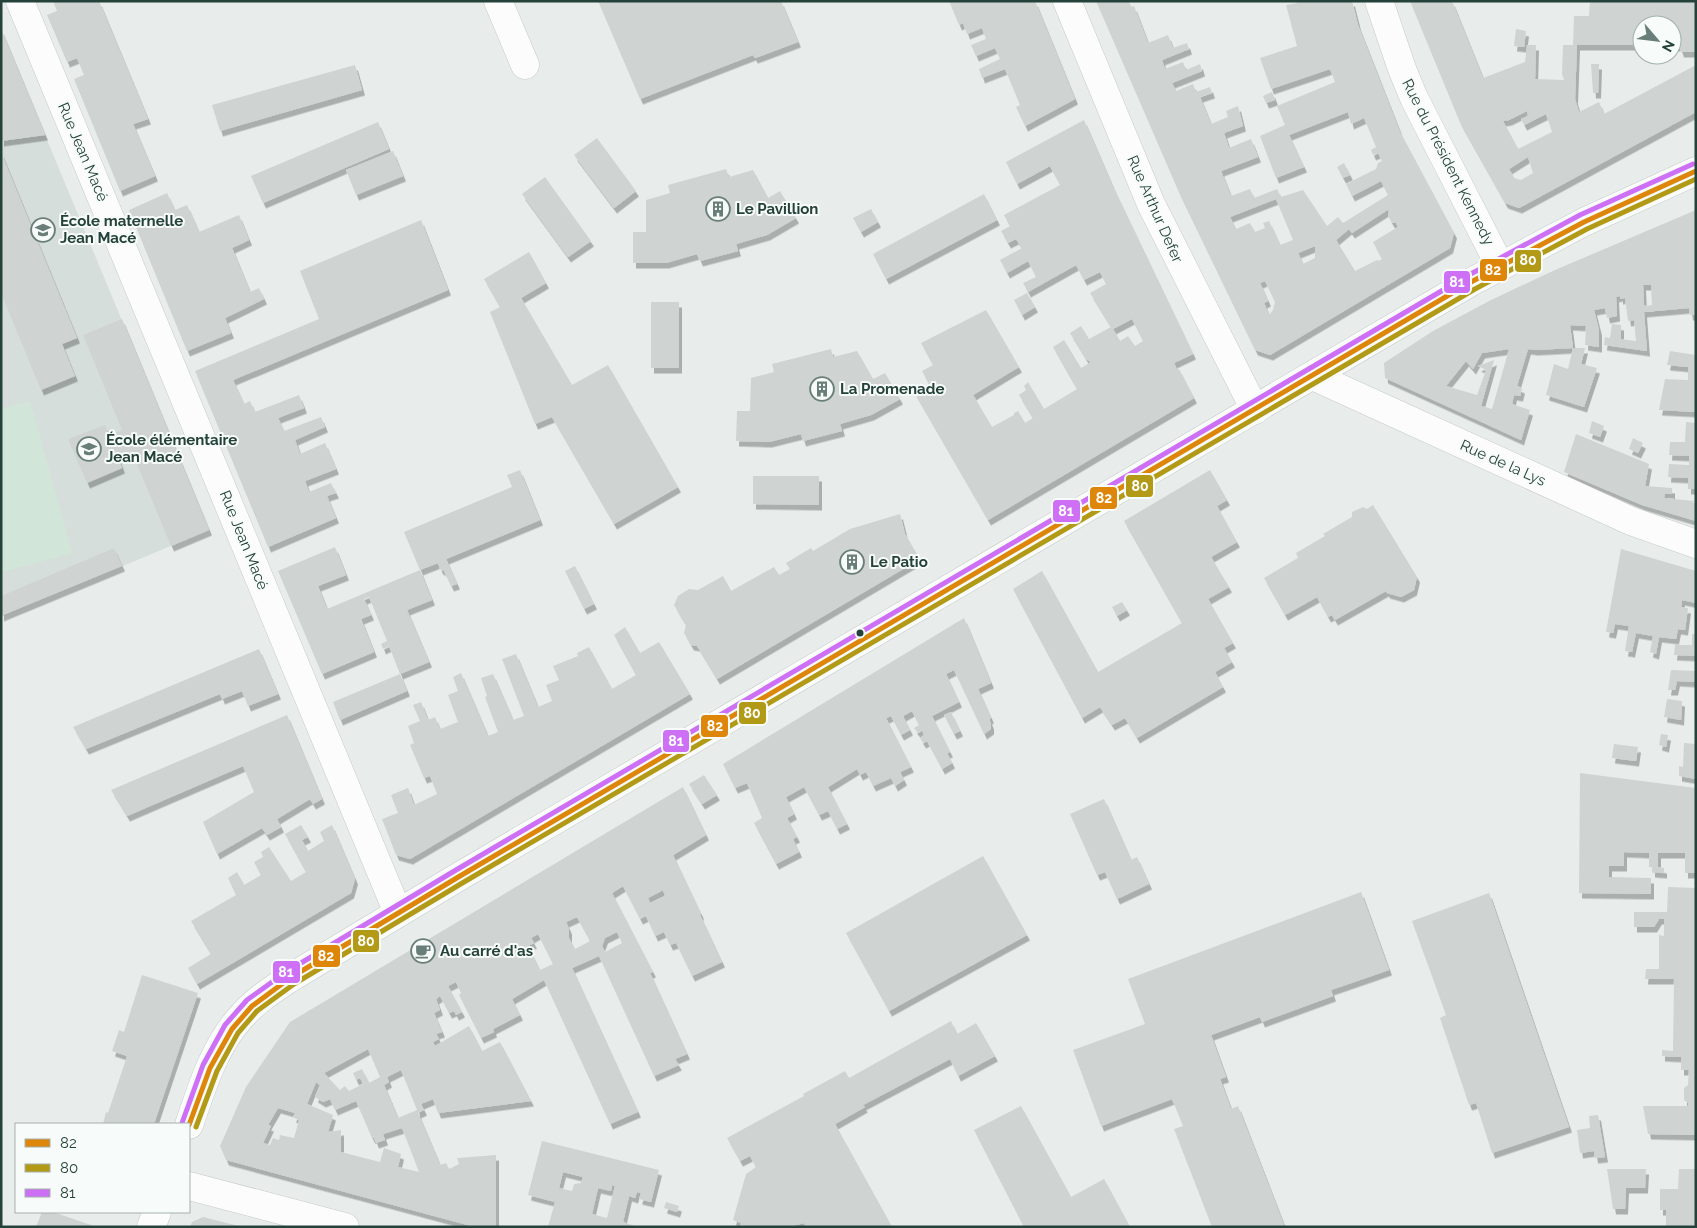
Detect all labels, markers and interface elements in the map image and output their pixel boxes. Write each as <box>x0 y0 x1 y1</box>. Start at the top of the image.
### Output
north arrow <box>1632 15 1682 65</box>
text: N <box>1659 38 1678 55</box>
street label: Rue du Président Kennedy <box>1398 76 1498 248</box>
street label: Rue Jean Macé <box>54 100 112 204</box>
street label: Rue Arthur Defer <box>1123 152 1187 266</box>
building icon: Le Pavillion <box>705 196 731 222</box>
place label: Le Pavillion <box>736 200 818 218</box>
place label: École maternelle Jean Macé <box>60 212 183 247</box>
school or university icon: École maternelle Jean Macé <box>30 217 56 243</box>
line badge: 80 <box>1514 249 1542 273</box>
text: 80 <box>1519 252 1537 268</box>
line badge: 82 <box>1479 258 1508 282</box>
text: 82 <box>1485 262 1501 278</box>
line badge: 81 <box>1443 270 1471 294</box>
text: 81 <box>1449 274 1465 290</box>
building icon: La Promenade <box>809 376 835 402</box>
place label: La Promenade <box>840 380 944 398</box>
place label: École élémentaire Jean Macé <box>106 431 237 466</box>
school or university icon: École élémentaire Jean Macé <box>76 436 102 462</box>
street label: Rue de la Lys <box>1457 436 1549 490</box>
line badge: 80 <box>1125 474 1154 498</box>
text: 80 <box>1131 478 1149 494</box>
line badge: 82 <box>1089 486 1118 510</box>
street label: Rue Jean Macé <box>216 488 272 593</box>
text: 82 <box>1096 490 1112 506</box>
line badge: 81 <box>1052 499 1081 523</box>
text: 81 <box>1058 503 1074 519</box>
building icon: Le Patio <box>839 549 865 575</box>
place label: Le Patio <box>870 553 928 571</box>
unlabelled marker <box>855 628 865 638</box>
line badge: 80 <box>738 701 767 725</box>
text: 80 <box>743 705 761 721</box>
line badge: 82 <box>700 714 729 738</box>
text: 82 <box>707 718 723 734</box>
line badge: 81 <box>662 729 690 753</box>
text: 81 <box>668 733 684 749</box>
line badge: 80 <box>352 929 380 953</box>
text: 80 <box>357 933 375 949</box>
cafe icon: Au carré d'as <box>410 938 436 964</box>
place label: Au carré d'as <box>440 942 533 960</box>
line badge: 82 <box>312 944 341 968</box>
text: 82 <box>318 948 334 964</box>
line badge: 81 <box>272 960 301 984</box>
text: 81 <box>278 964 294 980</box>
legend <box>15 1123 190 1213</box>
text: 82 <box>60 1134 77 1152</box>
text: 80 <box>60 1159 78 1177</box>
text: 81 <box>60 1184 76 1202</box>

